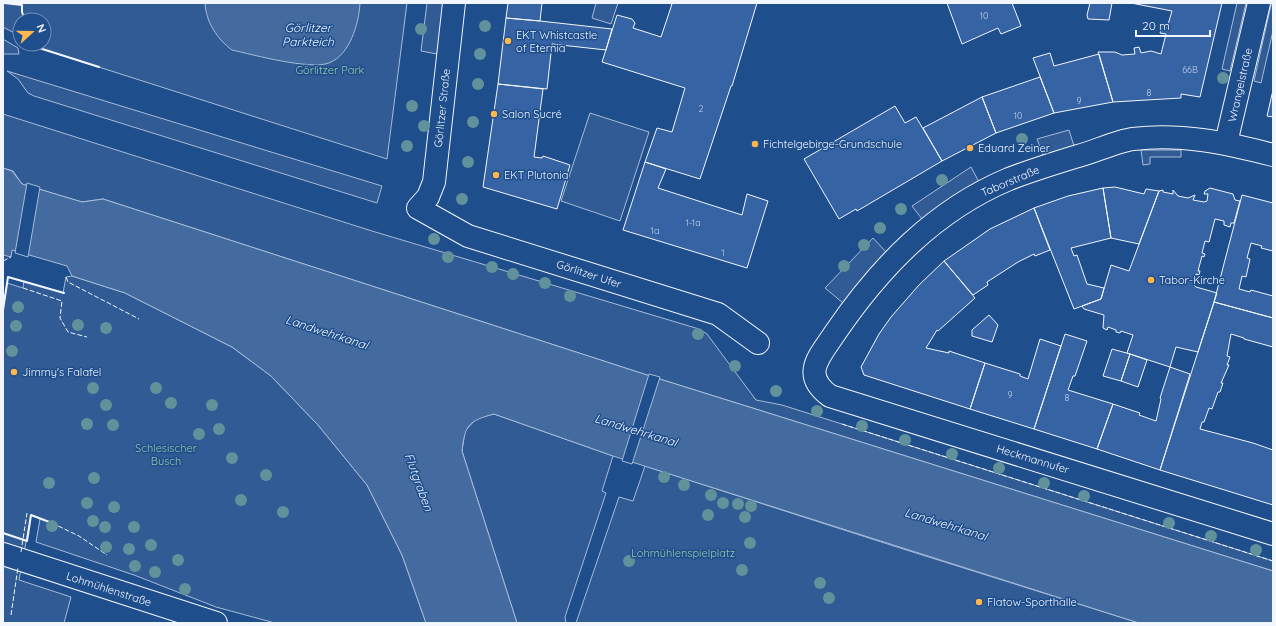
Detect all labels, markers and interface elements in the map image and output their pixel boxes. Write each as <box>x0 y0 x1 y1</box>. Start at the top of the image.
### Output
house number: 10 <box>980 10 988 21</box>
north arrow <box>12 12 52 52</box>
scale bar <box>1136 12 1210 38</box>
text: 20 m <box>1142 18 1170 33</box>
water label: Görlitzer Parkteich <box>282 20 334 49</box>
text: N <box>33 22 49 35</box>
place label: EKT Whistcastle of Eternia <box>516 28 597 55</box>
marker: EKT Whistcastle of Eternia <box>503 36 513 46</box>
street label: Wrangelstraße <box>1225 47 1255 123</box>
park label: Görlitzer Park <box>295 63 365 77</box>
house number: 66B <box>1182 64 1198 75</box>
street label: Görlitzer Straße <box>431 68 453 148</box>
house number: 8 <box>1147 87 1152 98</box>
house number: 9 <box>1076 95 1082 106</box>
house number: 2 <box>699 103 704 114</box>
place label: Salon Sucré <box>502 107 562 121</box>
marker: Salon Sucré <box>489 109 499 119</box>
house number: 10 <box>1014 110 1022 121</box>
place label: Fichtelgebirge-Grundschule <box>763 137 902 151</box>
marker: Fichtelgebirge-Grundschule <box>750 139 760 149</box>
place label: Eduard Zeiner <box>978 141 1051 155</box>
marker: Eduard Zeiner <box>965 143 975 153</box>
street label: Taborstraße <box>979 162 1041 200</box>
place label: EKT Plutonia <box>504 168 568 182</box>
marker: EKT Plutonia <box>491 170 501 180</box>
house number: 1-1a <box>685 217 701 228</box>
house number: 1a <box>651 225 659 236</box>
house number: 1 <box>721 247 725 258</box>
street label: Görlitzer Ufer <box>555 257 624 291</box>
place label: Tabor-Kirche <box>1159 273 1225 287</box>
marker: Tabor-Kirche <box>1146 275 1156 285</box>
water label: Landwehrkanal <box>284 312 371 353</box>
place label: Jimmy's Falafel <box>22 365 101 379</box>
marker: Jimmy's Falafel <box>9 367 19 377</box>
house number: 9 <box>1007 389 1013 400</box>
house number: 8 <box>1065 392 1070 403</box>
water label: Landwehrkanal <box>593 410 680 450</box>
park label: Schlesischer Busch <box>135 441 198 468</box>
street label: Heckmannufer <box>995 441 1072 477</box>
water label: Flutgraben <box>402 451 437 514</box>
water label: Landwehrkanal <box>903 504 990 544</box>
park label: Lohmühlenspielplatz <box>631 546 735 560</box>
street label: Lohmühlenstraße <box>65 569 153 609</box>
place label: Flatow-Sporthalle <box>987 595 1077 609</box>
marker: Flatow-Sporthalle <box>974 597 984 607</box>

